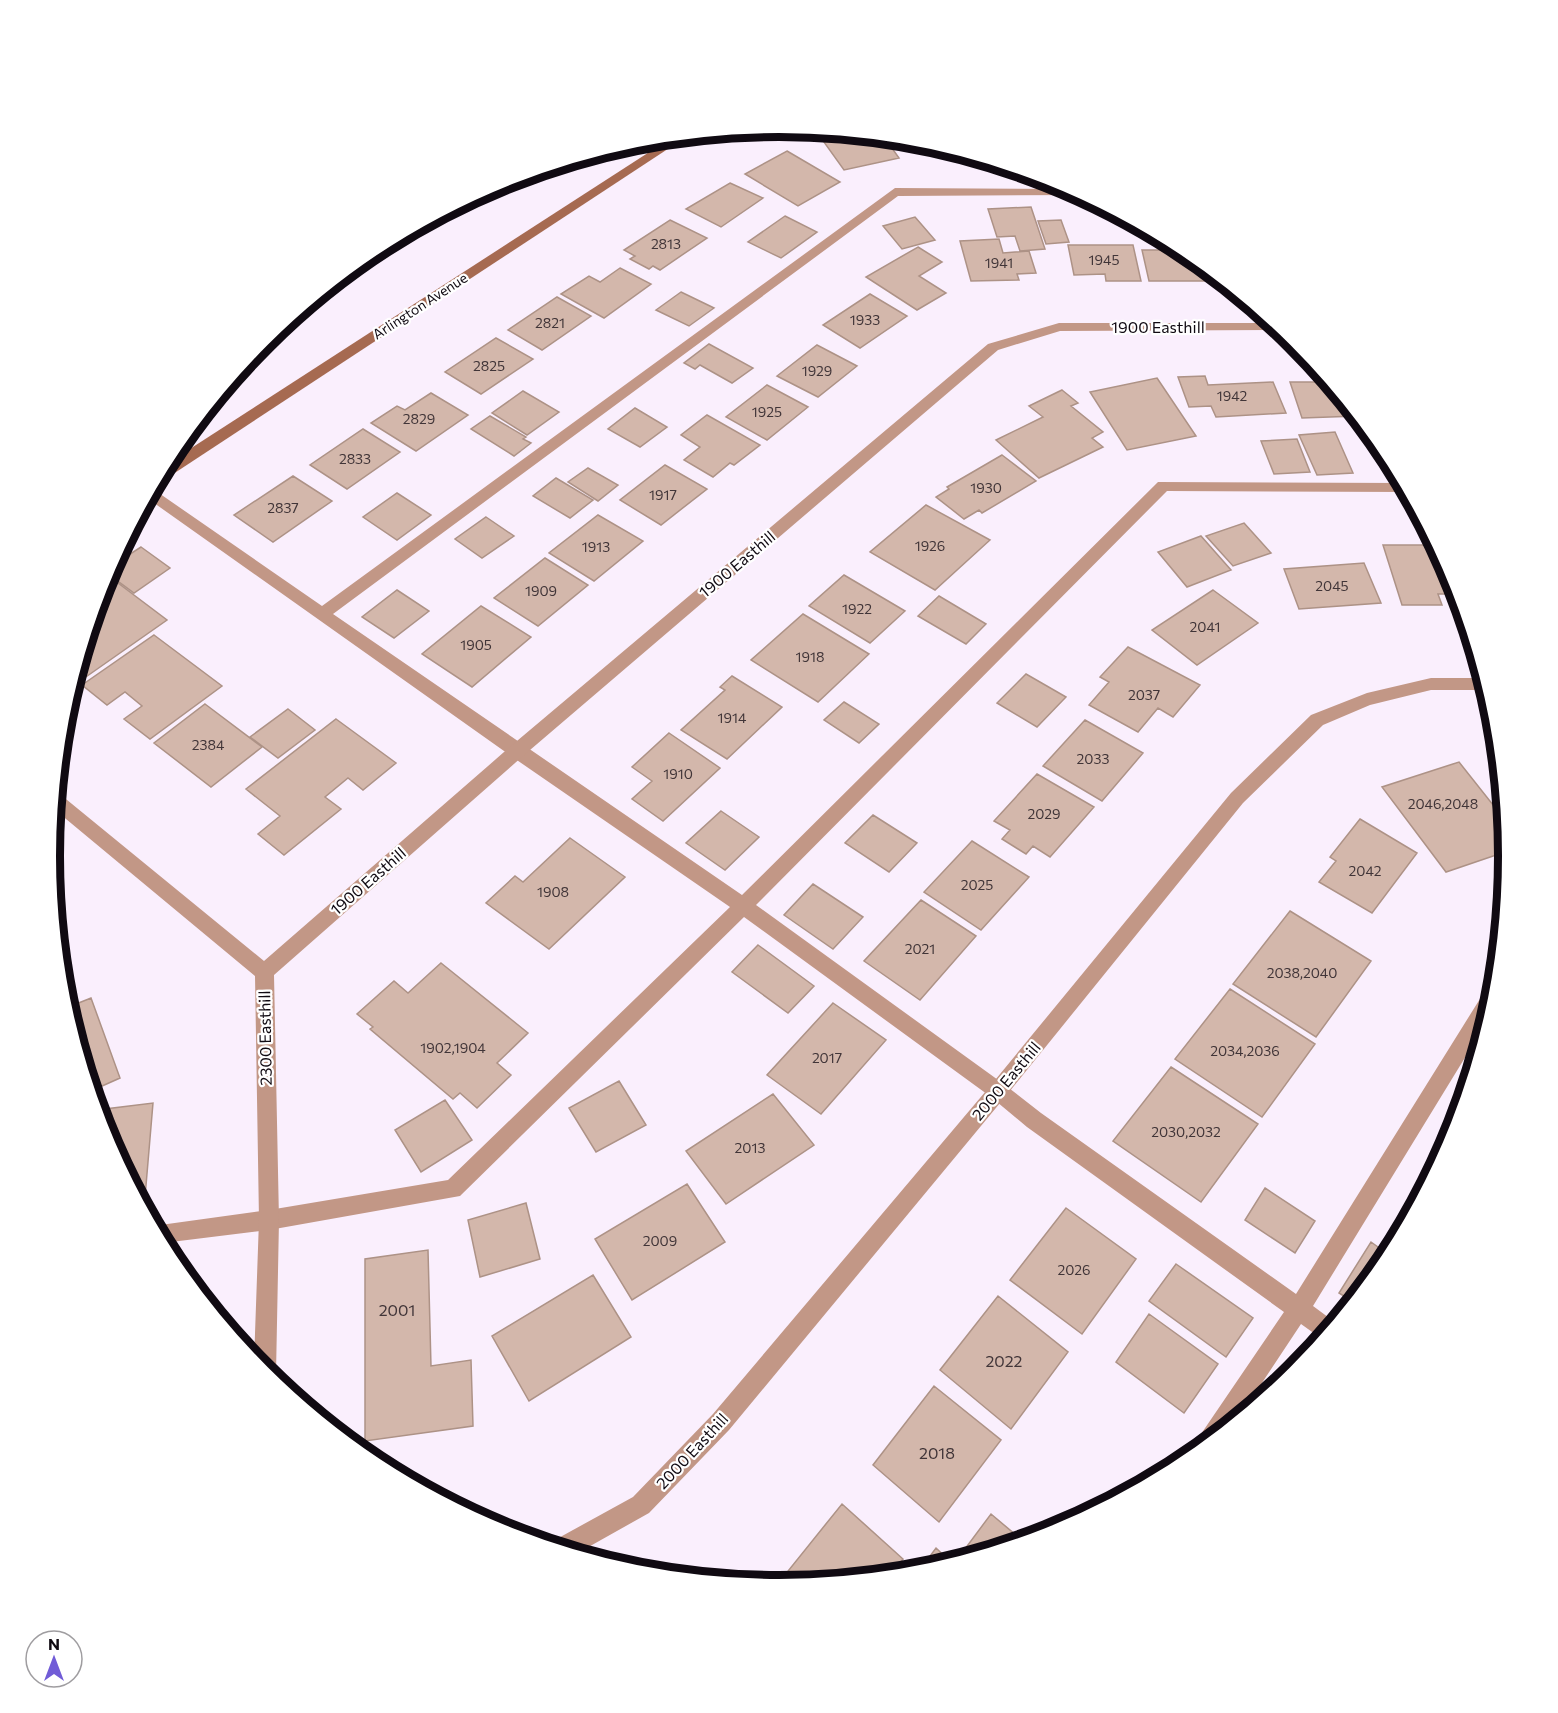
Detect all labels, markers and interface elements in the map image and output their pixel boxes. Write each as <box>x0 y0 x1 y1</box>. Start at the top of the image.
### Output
house number: 2813 <box>651 235 681 252</box>
house number: 1945 <box>1089 251 1119 268</box>
house number: 1941 <box>985 254 1013 271</box>
street label: Arlington Avenue <box>369 269 470 343</box>
house number: 1933 <box>850 311 880 328</box>
house number: 2821 <box>535 314 565 331</box>
street label: 1900 Easthill <box>1111 317 1205 336</box>
house number: 2825 <box>473 357 505 374</box>
house number: 1929 <box>802 362 832 379</box>
house number: 1942 <box>1217 387 1247 404</box>
house number: 1925 <box>752 403 782 420</box>
house number: 2829 <box>403 410 435 427</box>
house number: 2833 <box>339 450 371 467</box>
house number: 1930 <box>970 479 1002 496</box>
house number: 1917 <box>649 486 677 503</box>
house number: 2837 <box>267 499 299 516</box>
street label: 1900 Easthill <box>695 526 779 601</box>
house number: 1926 <box>915 537 945 554</box>
house number: 1913 <box>582 538 610 555</box>
house number: 2045 <box>1315 577 1349 594</box>
house number: 1909 <box>525 582 557 599</box>
house number: 1922 <box>842 600 872 617</box>
house number: 2041 <box>1190 618 1220 635</box>
house number: 1905 <box>460 636 492 653</box>
house number: 1918 <box>796 648 824 665</box>
house number: 2037 <box>1128 686 1160 703</box>
house number: 1914 <box>718 709 747 726</box>
house number: 2384 <box>192 736 225 753</box>
house number: 2033 <box>1077 750 1109 767</box>
house number: 1910 <box>663 765 693 782</box>
house number: 2046,2048 <box>1408 795 1478 812</box>
house number: 2029 <box>1027 805 1061 822</box>
street label: 1900 Easthill <box>326 843 409 918</box>
house number: 2042 <box>1349 862 1382 879</box>
house number: 2025 <box>961 876 993 893</box>
house number: 1908 <box>537 883 569 900</box>
house number: 2021 <box>905 940 935 957</box>
house number: 2038,2040 <box>1267 964 1337 981</box>
street label: 2300 Easthill <box>254 990 275 1086</box>
street label: 2000 Easthill <box>967 1038 1044 1124</box>
house number: 1902,1904 <box>420 1039 486 1056</box>
house number: 2034,2036 <box>1210 1042 1280 1059</box>
house number: 2017 <box>812 1049 842 1066</box>
house number: 2030,2032 <box>1151 1123 1221 1140</box>
house number: 2013 <box>735 1139 765 1156</box>
house number: 2009 <box>643 1232 677 1249</box>
house number: 2026 <box>1057 1261 1091 1278</box>
house number: 2001 <box>379 1300 415 1319</box>
house number: 2022 <box>986 1351 1023 1370</box>
street label: 2000 Easthill <box>652 1409 731 1492</box>
house number: 2018 <box>919 1443 955 1462</box>
north arrow <box>24 1629 84 1689</box>
text: N <box>48 1634 60 1653</box>

